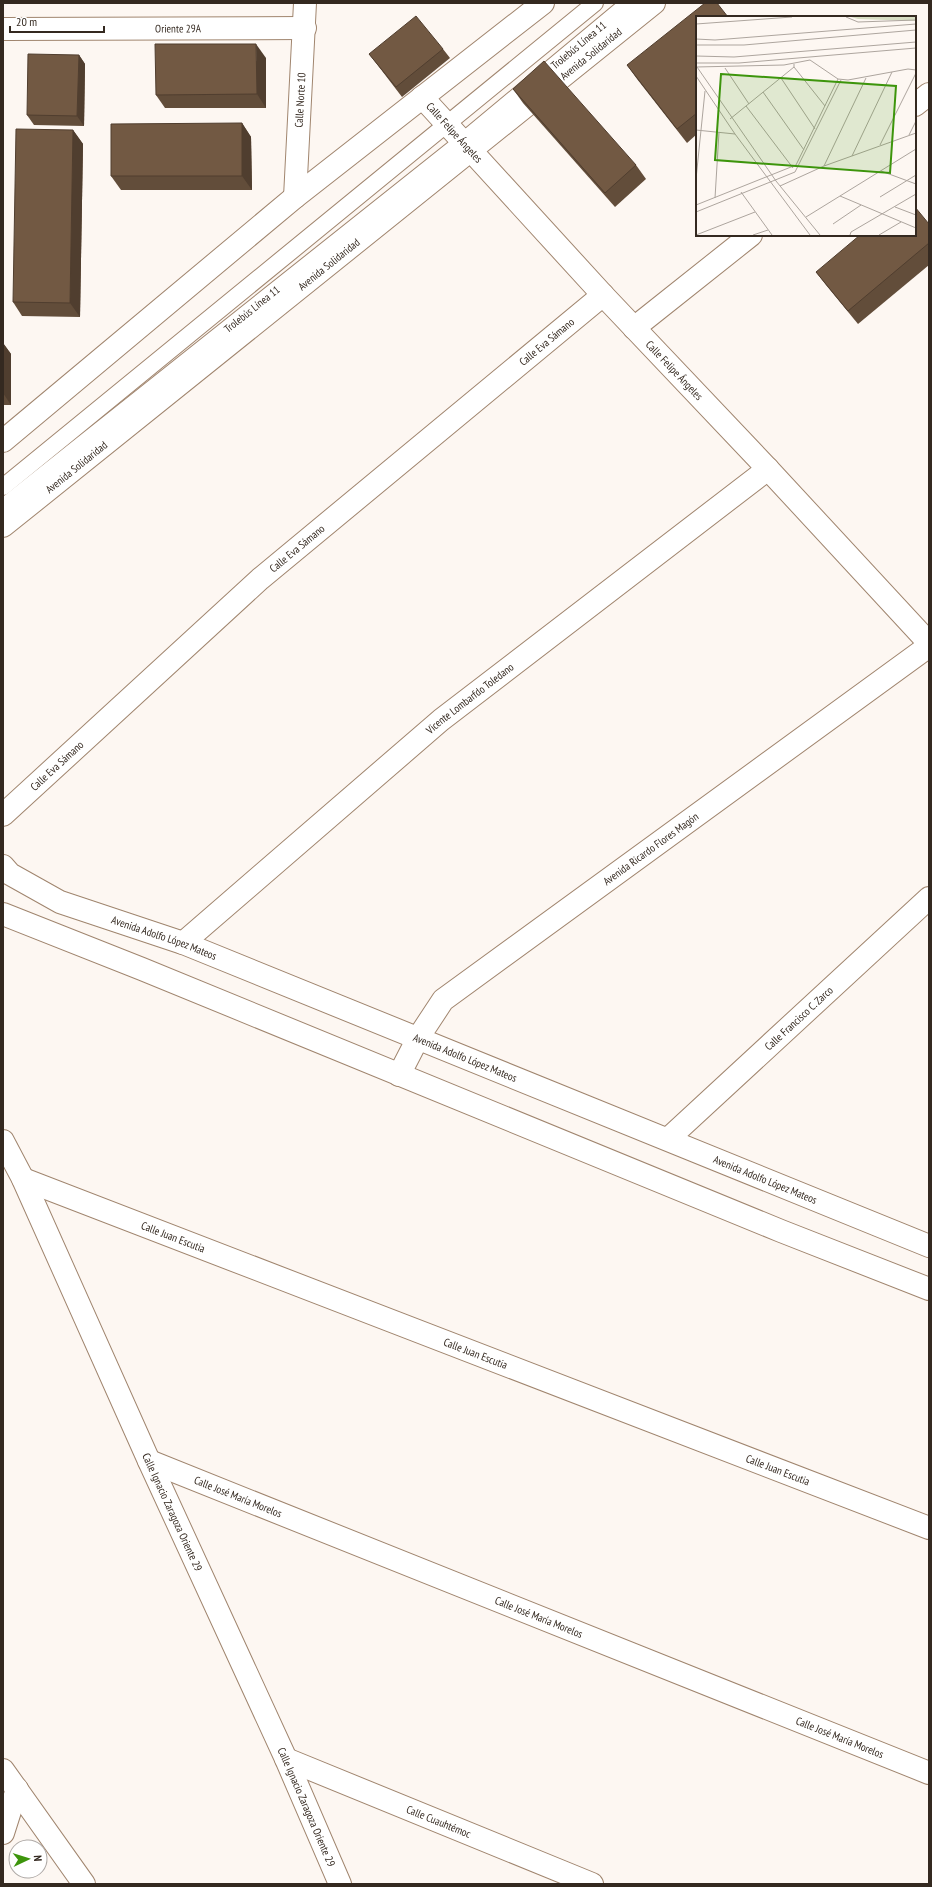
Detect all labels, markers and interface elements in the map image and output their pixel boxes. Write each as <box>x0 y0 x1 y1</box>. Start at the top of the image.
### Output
scale bar <box>10 8 104 34</box>
text: 20 m <box>16 14 37 29</box>
inset map <box>696 16 916 236</box>
street label: Trolebús Línea 11 <box>548 18 609 72</box>
street label: Oriente 29A <box>155 21 202 35</box>
street label: Avenida Solidaridad <box>557 25 625 83</box>
street label: Calle Norte 10 <box>292 72 308 128</box>
street label: Calle Felipe Ángeles <box>423 99 486 166</box>
street label: Avenida Solidaridad <box>295 235 363 293</box>
street label: Trolebús Línea 11 <box>221 282 283 336</box>
street label: Calle Eva Sámano <box>516 315 577 369</box>
street label: Calle Felipe Ángeles <box>643 338 706 403</box>
street label: Avenida Solidaridad <box>42 438 110 496</box>
street label: Calle Eva Sámano <box>267 521 328 575</box>
street label: Vicente Lombarfdo Toledano <box>422 660 517 738</box>
street label: Calle Eva Sámano <box>27 738 87 794</box>
street label: Avenida Ricardo Flores Magón <box>600 809 701 888</box>
street label: Avenida Adolfo López Mateos <box>110 913 219 963</box>
street label: Calle Francisco C. Zarco <box>762 983 836 1053</box>
street label: Avenida Adolfo López Mateos <box>411 1030 519 1085</box>
street label: Avenida Adolfo López Mateos <box>711 1152 819 1207</box>
street label: Calle Juan Escutia <box>139 1218 207 1256</box>
street label: Calle Juan Escutia <box>442 1335 510 1372</box>
street label: Calle Ignacio Zaragoza Oriente 29 <box>139 1451 206 1573</box>
street label: Calle Juan Escutia <box>744 1451 812 1488</box>
street label: Calle José María Morelos <box>192 1473 284 1521</box>
street label: Calle José María Morelos <box>493 1593 585 1641</box>
street label: Calle José María Morelos <box>794 1713 886 1761</box>
street label: Calle Ignacio Zaragoza Oriente 29 <box>275 1745 339 1869</box>
street label: Calle Cuauhtémoc <box>404 1802 473 1841</box>
north arrow <box>8 1839 48 1879</box>
text: N <box>31 1855 45 1862</box>

